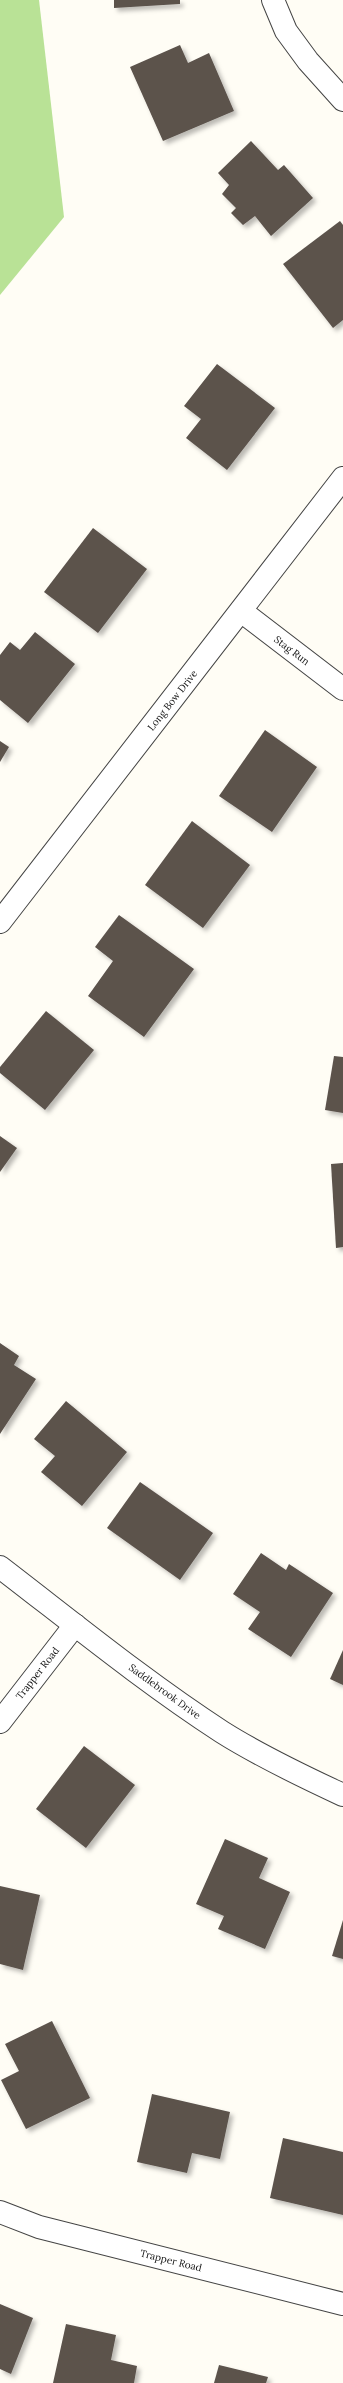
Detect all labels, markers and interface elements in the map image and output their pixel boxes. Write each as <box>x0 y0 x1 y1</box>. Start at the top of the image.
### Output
street label: Stag Run <box>271 633 312 668</box>
street label: Long Bow Drive <box>145 667 200 733</box>
street label: Trapper Road <box>13 1644 62 1702</box>
street label: Saddlebrook Drive <box>126 1661 204 1722</box>
street label: Trapper Road <box>139 2247 203 2274</box>

